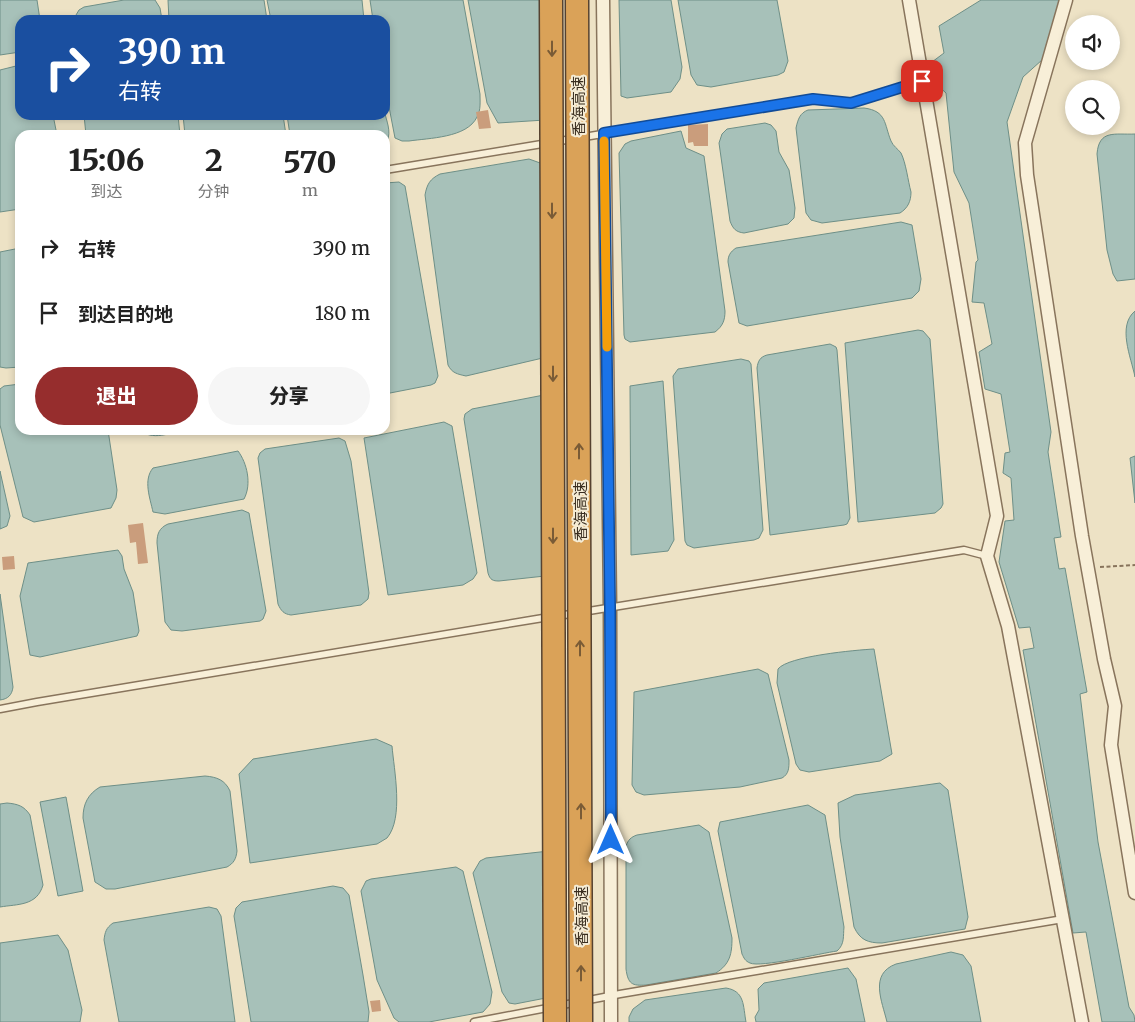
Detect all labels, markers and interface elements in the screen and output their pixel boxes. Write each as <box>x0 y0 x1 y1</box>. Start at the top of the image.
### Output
map controls <box>1065 15 1120 135</box>
button: sound <box>1065 15 1120 70</box>
text: 390 m <box>118 30 225 74</box>
icon: right <box>35 35 100 100</box>
one-way arrow <box>547 40 556 56</box>
pin <box>901 60 943 102</box>
icon: arrive <box>908 67 936 95</box>
street label: 香海高速 <box>569 76 588 136</box>
text: 右转 <box>118 77 162 105</box>
button: search <box>1065 80 1120 135</box>
text: 15:06 <box>68 141 144 179</box>
text: 2 <box>205 141 223 179</box>
text: 570 <box>283 143 337 181</box>
text: m <box>302 180 318 200</box>
text: 到达 <box>90 181 122 201</box>
text: 分钟 <box>198 181 230 201</box>
one-way arrow <box>547 202 557 219</box>
icon: right <box>35 234 63 262</box>
text: 390 m <box>313 236 370 260</box>
text: 右转 <box>78 237 116 261</box>
icon: arrive <box>35 299 63 327</box>
text: 180 m <box>315 301 370 325</box>
text: 到达目的地 <box>78 302 173 326</box>
one-way arrow <box>548 365 558 381</box>
button: 退出 <box>35 367 198 425</box>
button: 分享 <box>208 367 370 425</box>
one-way arrow <box>574 443 584 460</box>
street label: 香海高速 <box>571 481 590 541</box>
one-way arrow <box>548 528 558 544</box>
one-way arrow <box>575 641 585 657</box>
one-way arrow <box>576 803 586 820</box>
position arrow <box>584 813 636 865</box>
street label: 香海高速 <box>572 886 591 946</box>
one-way arrow <box>576 966 586 982</box>

